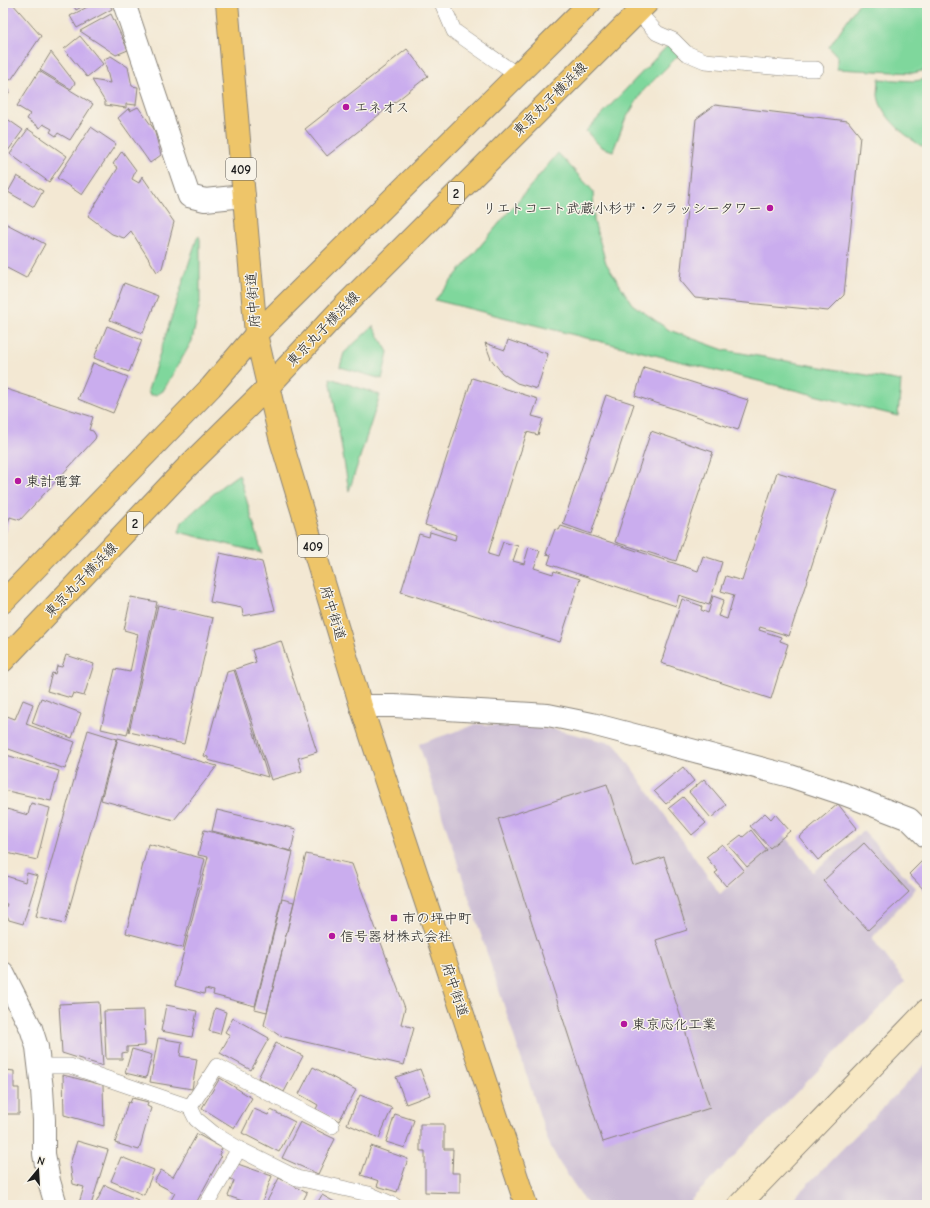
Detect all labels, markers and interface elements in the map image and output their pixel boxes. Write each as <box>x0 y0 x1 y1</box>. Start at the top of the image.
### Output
street label: 東京丸子横浜線 <box>509 58 591 140</box>
place label: エネオス <box>354 99 409 116</box>
marker: エネオス <box>341 102 351 112</box>
road number: 409 <box>226 158 256 180</box>
road number: 2 <box>448 182 464 204</box>
place label: リエトコート武蔵小杉ザ・クラッシータワー <box>482 200 762 217</box>
marker: リエトコート武蔵小杉ザ・クラッシータワー <box>765 203 775 213</box>
street label: 府中街道 <box>243 271 263 329</box>
street label: 東京丸子横浜線 <box>283 288 363 370</box>
place label: 東計電算 <box>26 473 82 490</box>
marker: 東計電算 <box>13 476 23 486</box>
road number: 2 <box>127 512 143 534</box>
road number: 409 <box>298 535 328 557</box>
street label: 東京丸子横浜線 <box>41 539 121 621</box>
street label: 府中街道 <box>317 584 349 642</box>
place label: 市の坪中町 <box>402 910 472 927</box>
marker: 市の坪中町 <box>389 913 399 923</box>
place label: 信号器材株式会社 <box>340 928 452 945</box>
marker: 信号器材株式会社 <box>327 931 337 941</box>
street label: 府中街道 <box>438 961 472 1019</box>
place label: 東京応化工業 <box>632 1016 716 1033</box>
marker: 東京応化工業 <box>619 1019 629 1029</box>
north arrow <box>18 1150 58 1190</box>
text: N <box>36 1154 46 1168</box>

